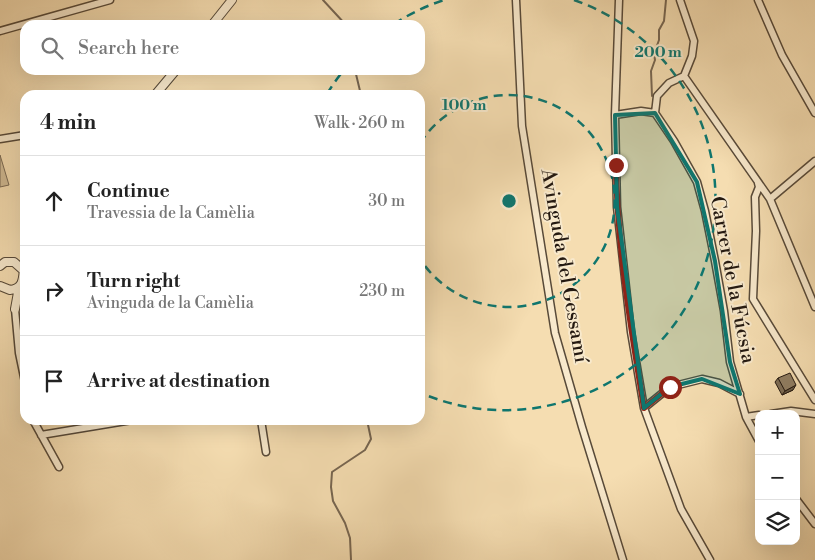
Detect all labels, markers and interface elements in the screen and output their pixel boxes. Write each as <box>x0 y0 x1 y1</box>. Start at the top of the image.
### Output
search box <box>20 20 425 75</box>
icon: search <box>38 34 66 62</box>
text: Search here <box>78 36 179 60</box>
text: 200 m <box>634 43 682 62</box>
text: 100 m <box>442 96 487 115</box>
text: 4 min <box>40 110 96 136</box>
text: Walk · 260 m <box>314 113 405 133</box>
route end <box>605 154 628 177</box>
street label: Avinguda del Gessamí <box>534 166 594 366</box>
text: Continue <box>87 179 170 203</box>
icon: ahead <box>40 187 68 215</box>
text: 30 m <box>368 191 405 211</box>
centre of rings <box>500 192 518 210</box>
street label: Carrer de la Fúcsia <box>704 194 761 367</box>
text: Travessia de la Camèlia <box>87 203 255 223</box>
text: Turn right <box>87 269 180 293</box>
icon: right <box>40 277 68 305</box>
text: 230 m <box>359 281 405 301</box>
text: Avinguda de la Camèlia <box>87 293 254 313</box>
icon: arrive <box>40 367 68 395</box>
text: Arrive at destination <box>87 369 270 393</box>
route start <box>659 376 682 399</box>
map controls <box>755 410 800 545</box>
button: + <box>755 410 800 455</box>
button: − <box>755 455 800 500</box>
button: layers <box>755 500 800 545</box>

